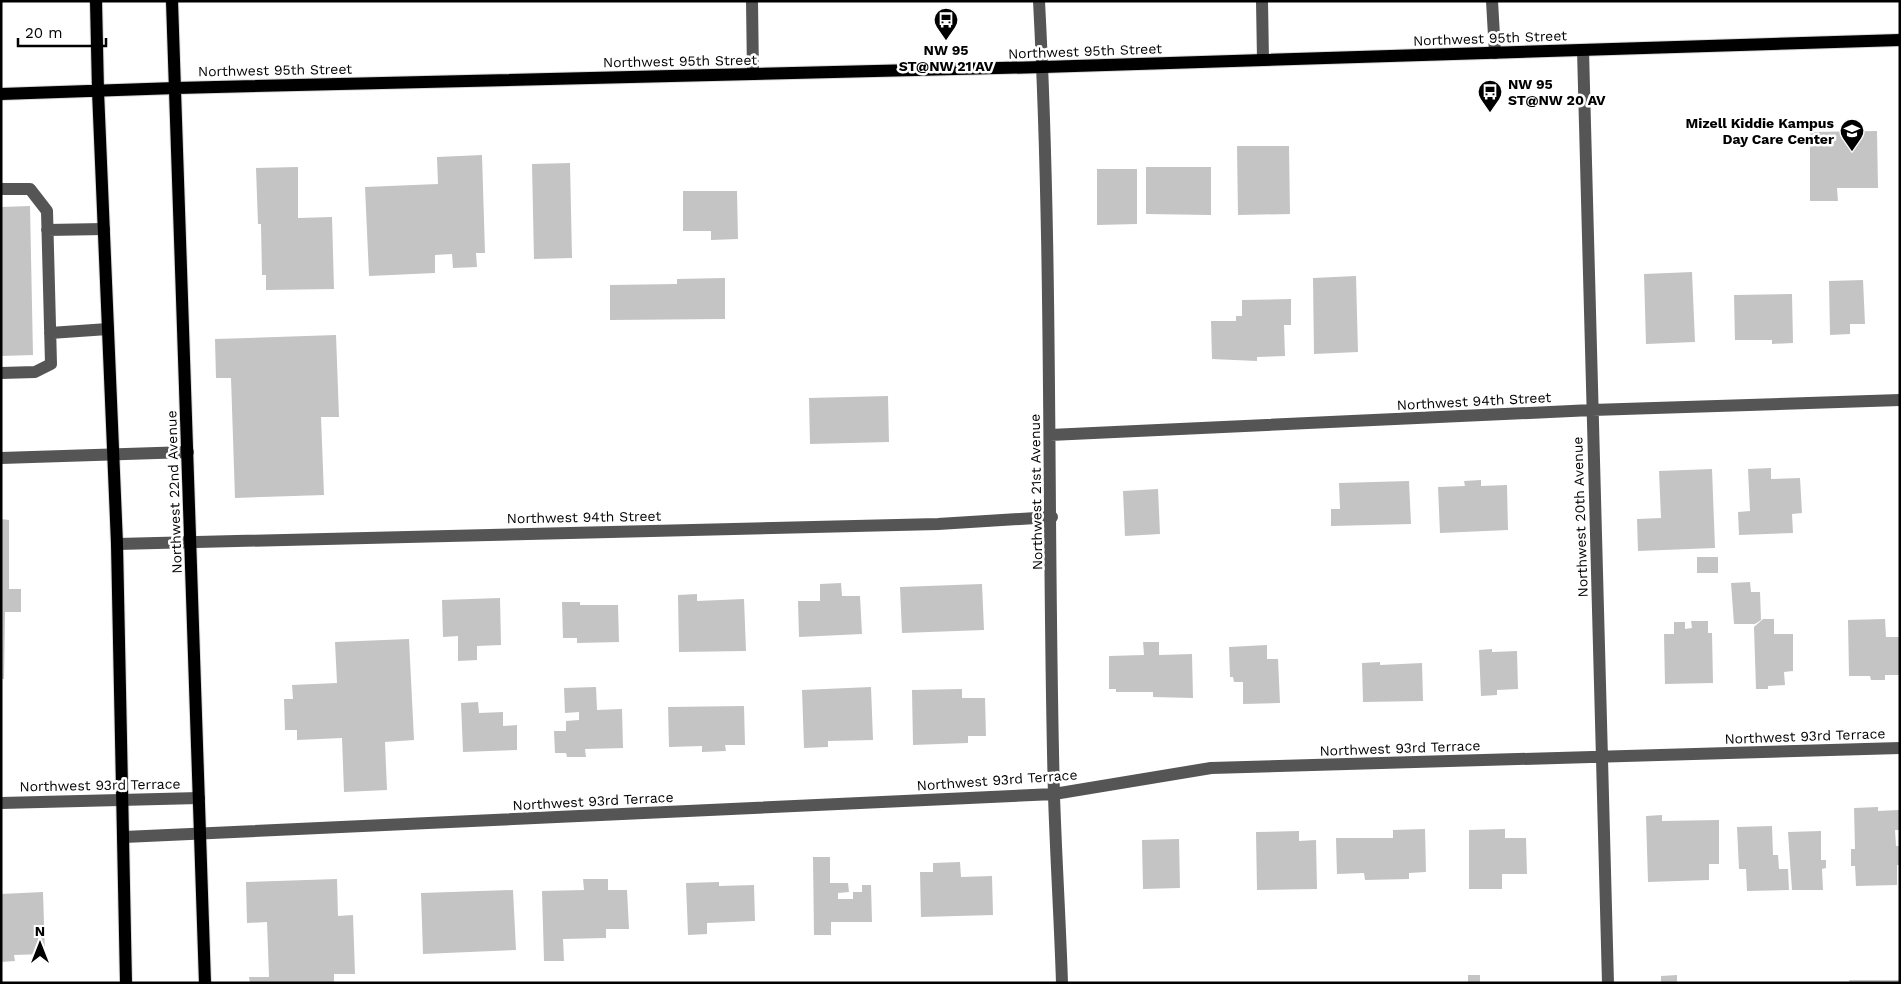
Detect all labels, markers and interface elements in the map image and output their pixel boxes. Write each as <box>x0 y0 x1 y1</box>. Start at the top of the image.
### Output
bus stop icon: NW 95 ST@NW 21 AV <box>933 7 959 41</box>
scale bar <box>18 15 105 47</box>
text: 20 m <box>25 24 63 42</box>
street label: Northwest 95th Street <box>1413 27 1567 49</box>
street label: Northwest 95th Street <box>1008 40 1162 62</box>
place label: NW 95 ST@NW 21 AV <box>899 42 994 74</box>
street label: Northwest 95th Street <box>603 52 757 70</box>
street label: Northwest 95th Street <box>198 61 352 79</box>
place label: NW 95 ST@NW 20 AV <box>1508 76 1606 108</box>
bus stop icon: NW 95 ST@NW 20 AV <box>1477 79 1503 113</box>
place label: Mizell Kiddie Kampus Day Care Center <box>1686 115 1835 147</box>
school or university icon: Mizell Kiddie Kampus Day Care Center <box>1839 118 1865 152</box>
street label: Northwest 94th Street <box>1396 389 1552 413</box>
street label: Northwest 22nd Avenue <box>163 410 185 574</box>
street label: Northwest 21st Avenue <box>1027 414 1045 570</box>
street label: Northwest 20th Avenue <box>1569 436 1591 598</box>
street label: Northwest 94th Street <box>507 508 662 526</box>
street label: Northwest 93rd Terrace <box>1724 725 1886 747</box>
street label: Northwest 93rd Terrace <box>1319 737 1481 759</box>
street label: Northwest 93rd Terrace <box>916 766 1078 794</box>
street label: Northwest 93rd Terrace <box>19 776 181 794</box>
street label: Northwest 93rd Terrace <box>512 789 674 813</box>
north arrow <box>15 919 65 969</box>
text: N <box>35 923 45 939</box>

